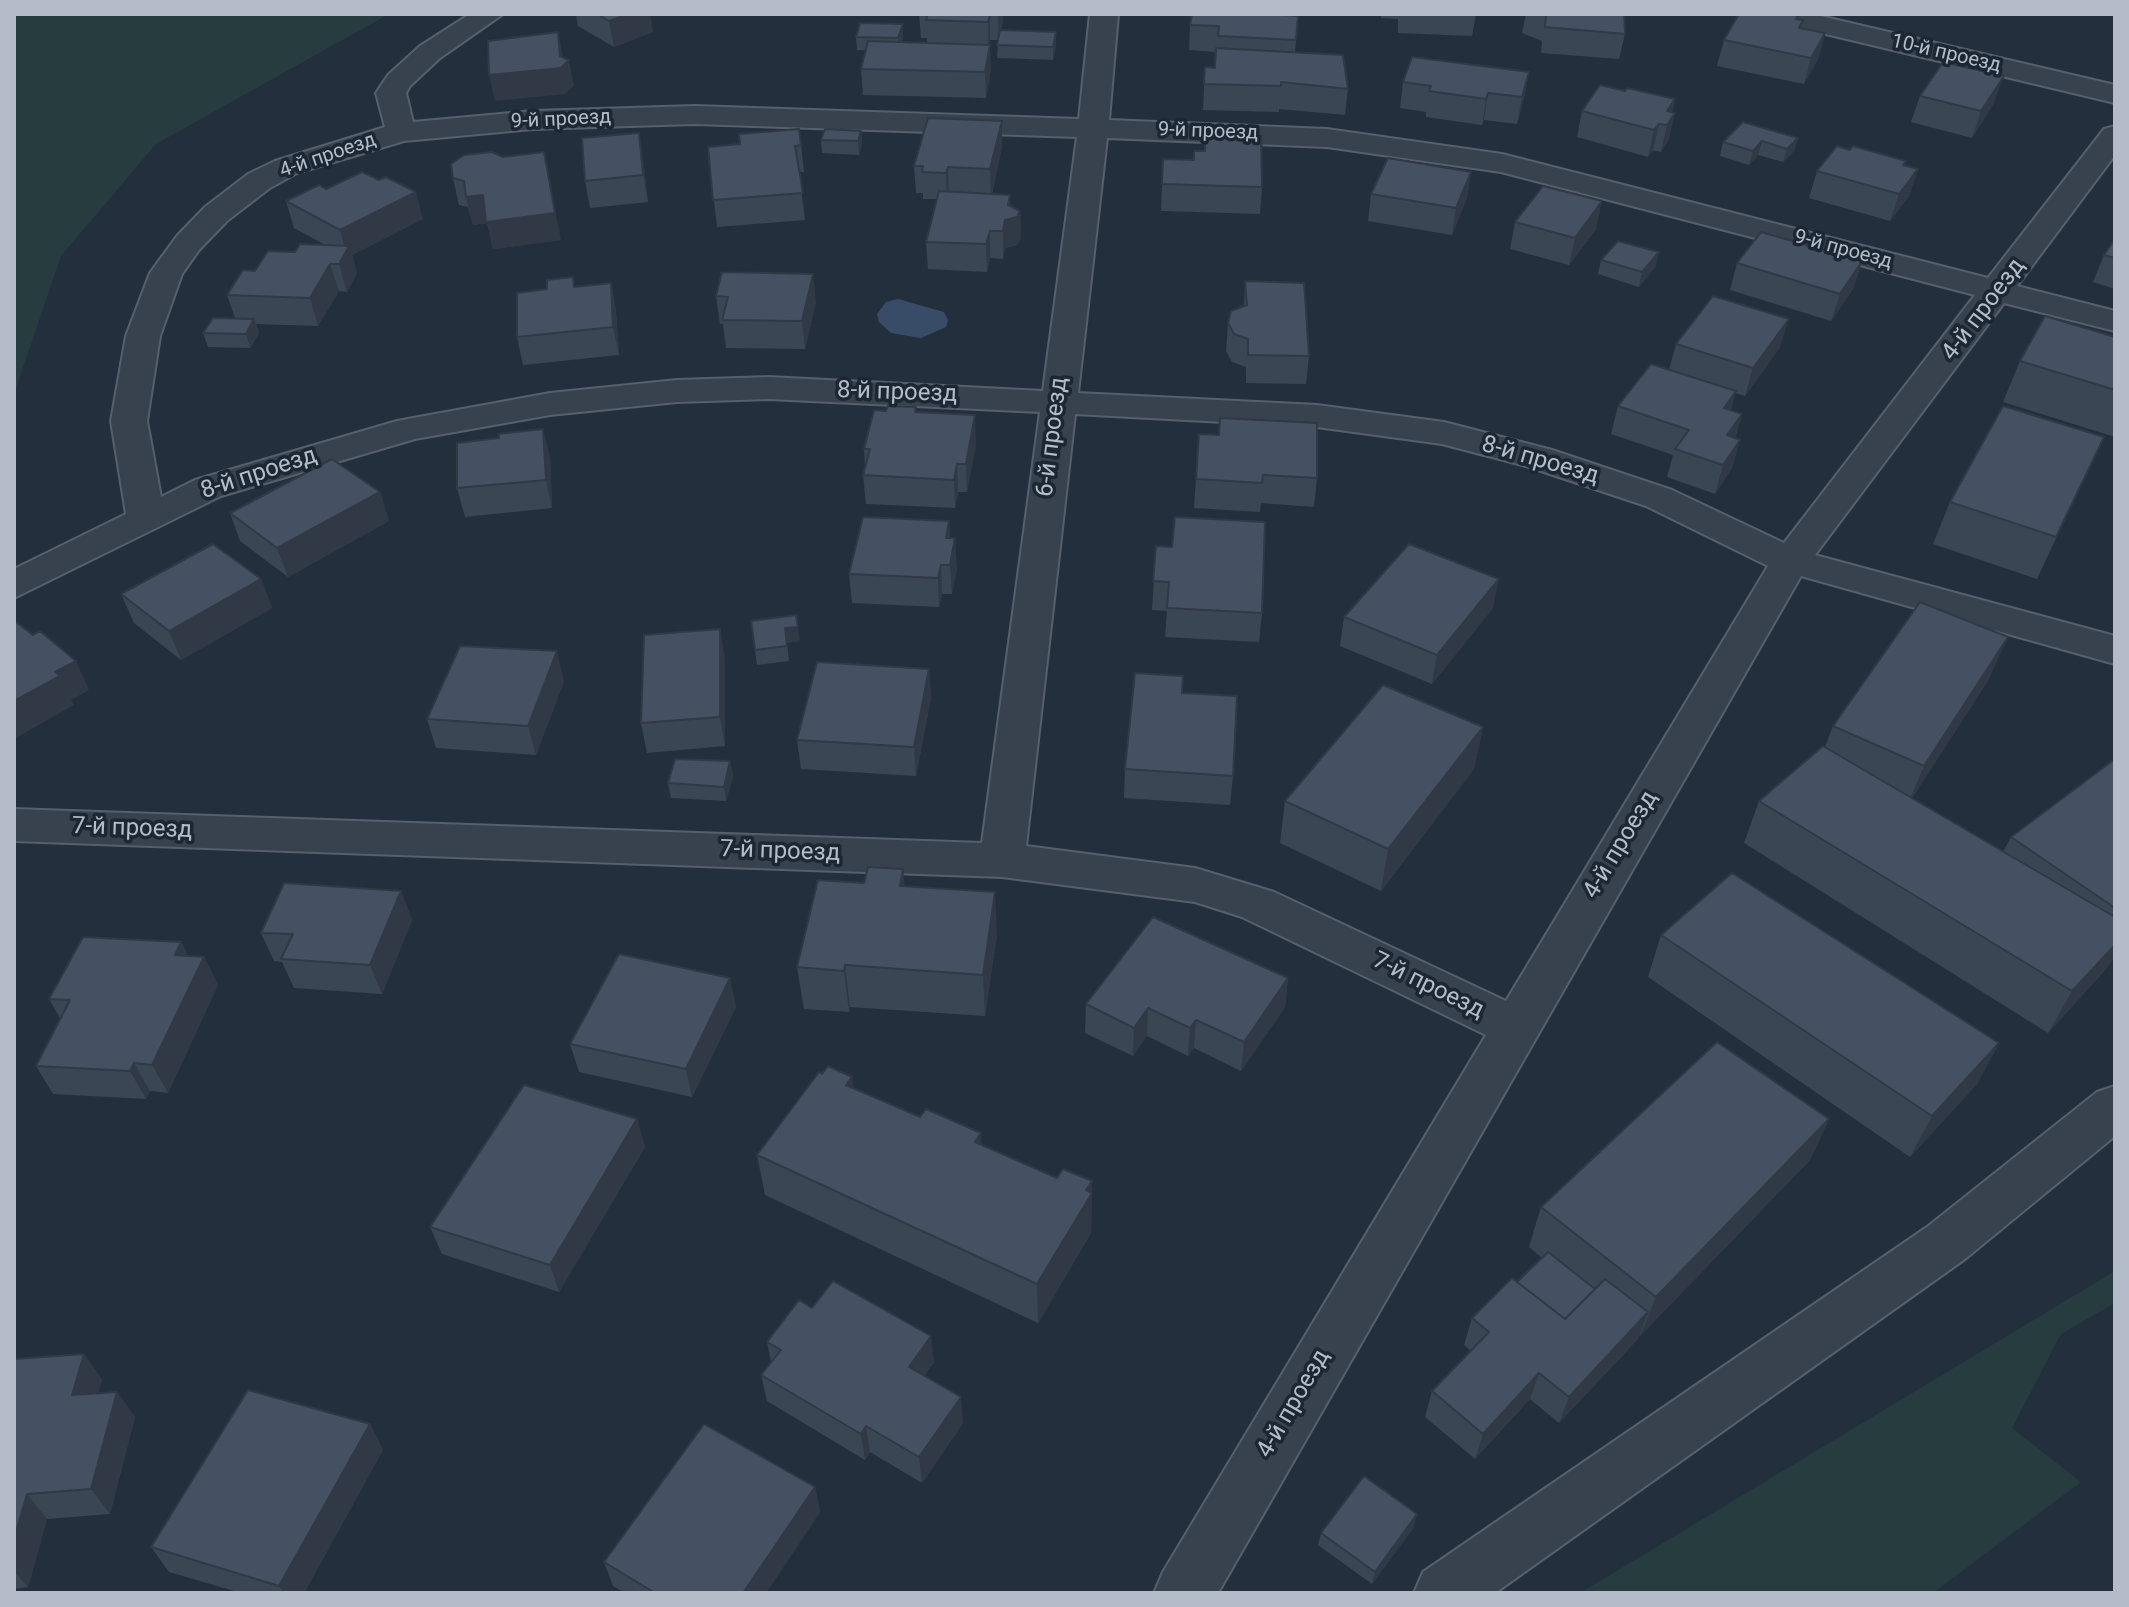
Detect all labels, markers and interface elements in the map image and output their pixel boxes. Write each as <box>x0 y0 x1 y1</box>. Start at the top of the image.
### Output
street label: 10-й проезд <box>1889 30 2003 78</box>
street label: 9-й проезд <box>510 105 612 135</box>
street label: 9-й проезд <box>1157 118 1259 146</box>
street label: 4-й проезд <box>277 128 379 184</box>
street label: 9-й проезд <box>1791 225 1895 275</box>
street label: 4-й проезд <box>1936 253 2032 367</box>
street label: 6-й проезд <box>1031 376 1075 498</box>
street label: 8-й проезд <box>836 377 958 409</box>
street label: 8-й проезд <box>1478 431 1602 491</box>
street label: 8-й проезд <box>197 442 321 506</box>
street label: 4-й проезд <box>1578 786 1664 904</box>
street label: 7-й проезд <box>71 813 193 845</box>
street label: 7-й проезд <box>719 836 841 868</box>
street label: 7-й проезд <box>1368 947 1488 1025</box>
street label: 4-й проезд <box>1251 1345 1337 1463</box>

